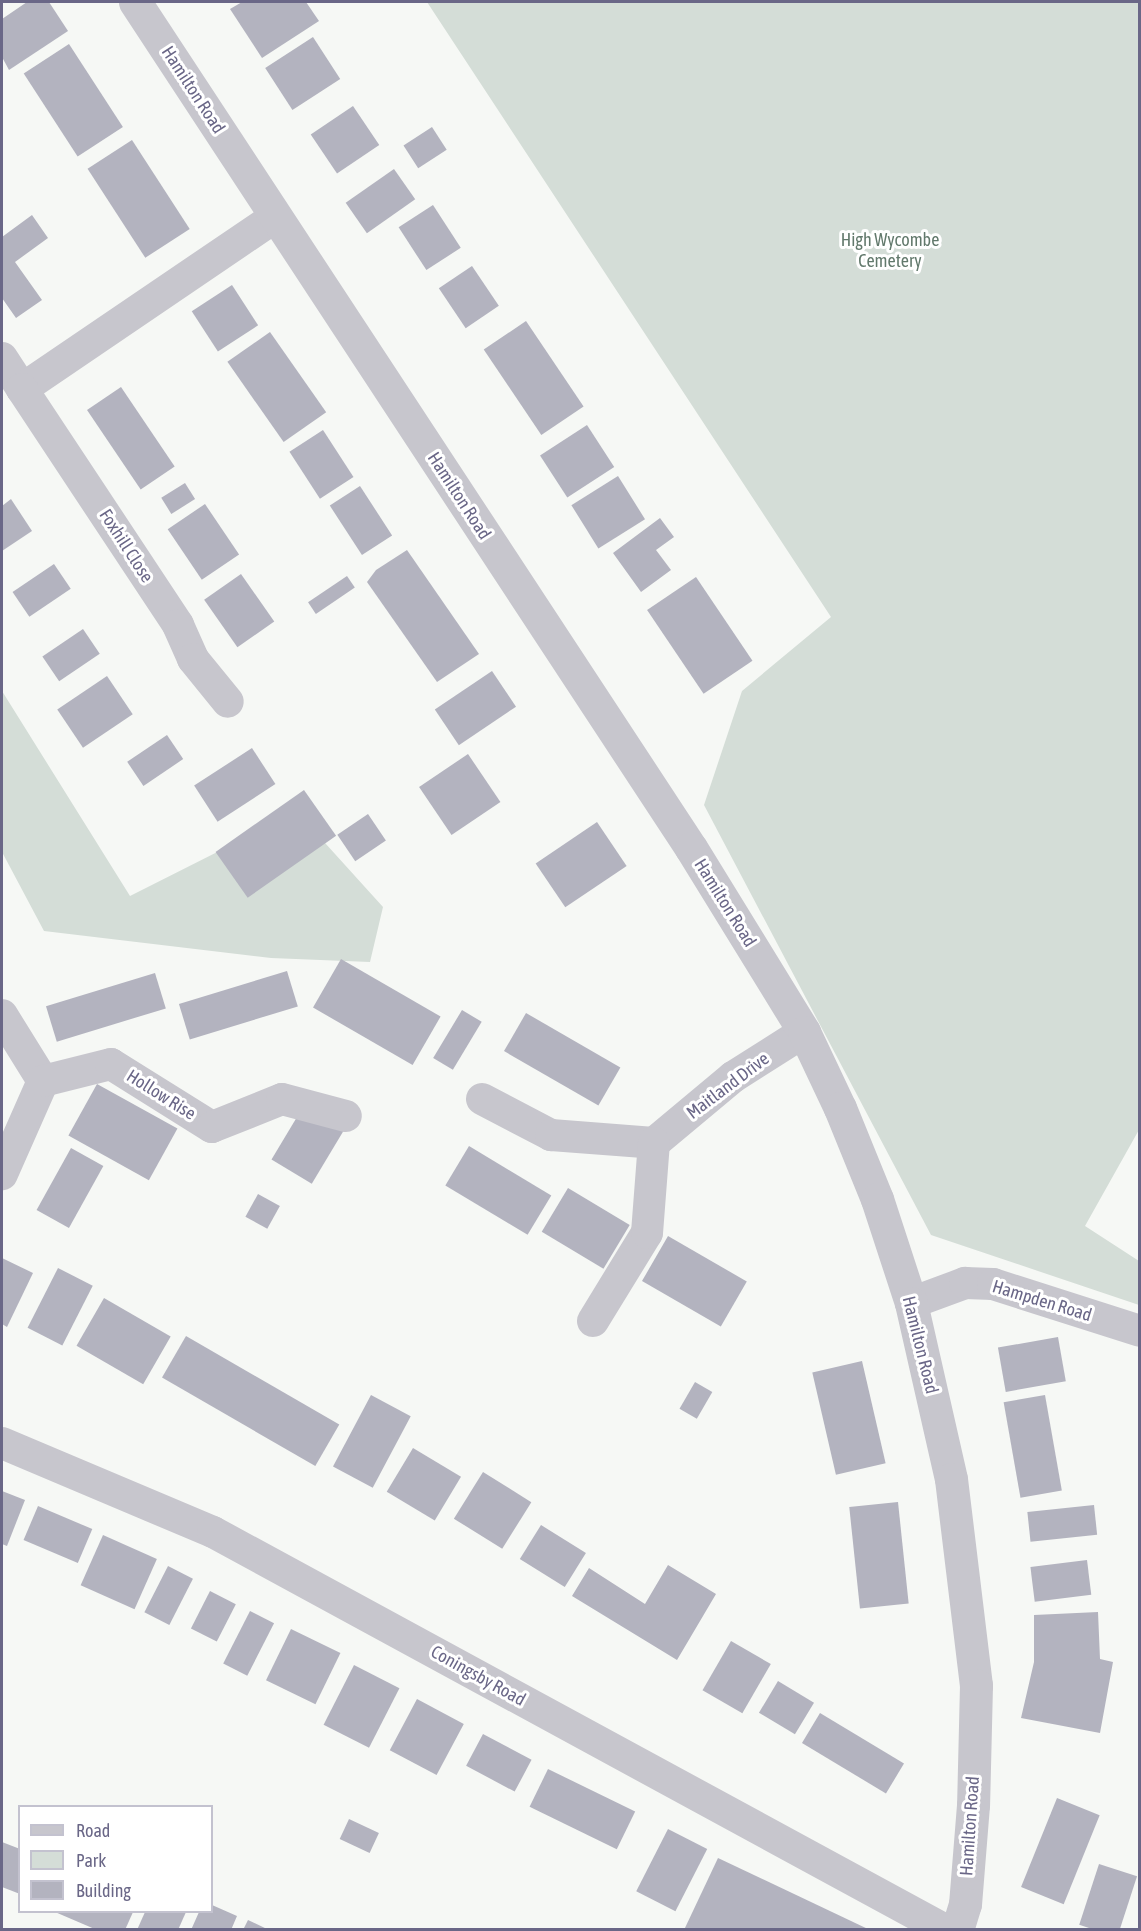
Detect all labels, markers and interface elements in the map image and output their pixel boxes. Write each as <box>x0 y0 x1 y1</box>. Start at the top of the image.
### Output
street label: Hamilton Road <box>157 42 229 138</box>
park label: High Wycombe Cemetery <box>841 230 939 272</box>
street label: Hamilton Road <box>423 448 495 544</box>
street label: Foxhill Close <box>94 505 158 587</box>
street label: Hamilton Road <box>689 855 761 951</box>
street label: Maitland Drive <box>683 1048 773 1124</box>
street label: Hollow Rise <box>122 1065 200 1125</box>
street label: Hampden Road <box>990 1276 1094 1326</box>
street label: Hamilton Road <box>897 1294 943 1396</box>
street label: Coningsby Road <box>427 1641 529 1711</box>
street label: Hamilton Road <box>956 1776 984 1876</box>
legend <box>18 1805 213 1913</box>
text: Road <box>76 1820 110 1841</box>
text: Park <box>76 1850 106 1871</box>
text: Building <box>76 1880 131 1901</box>

